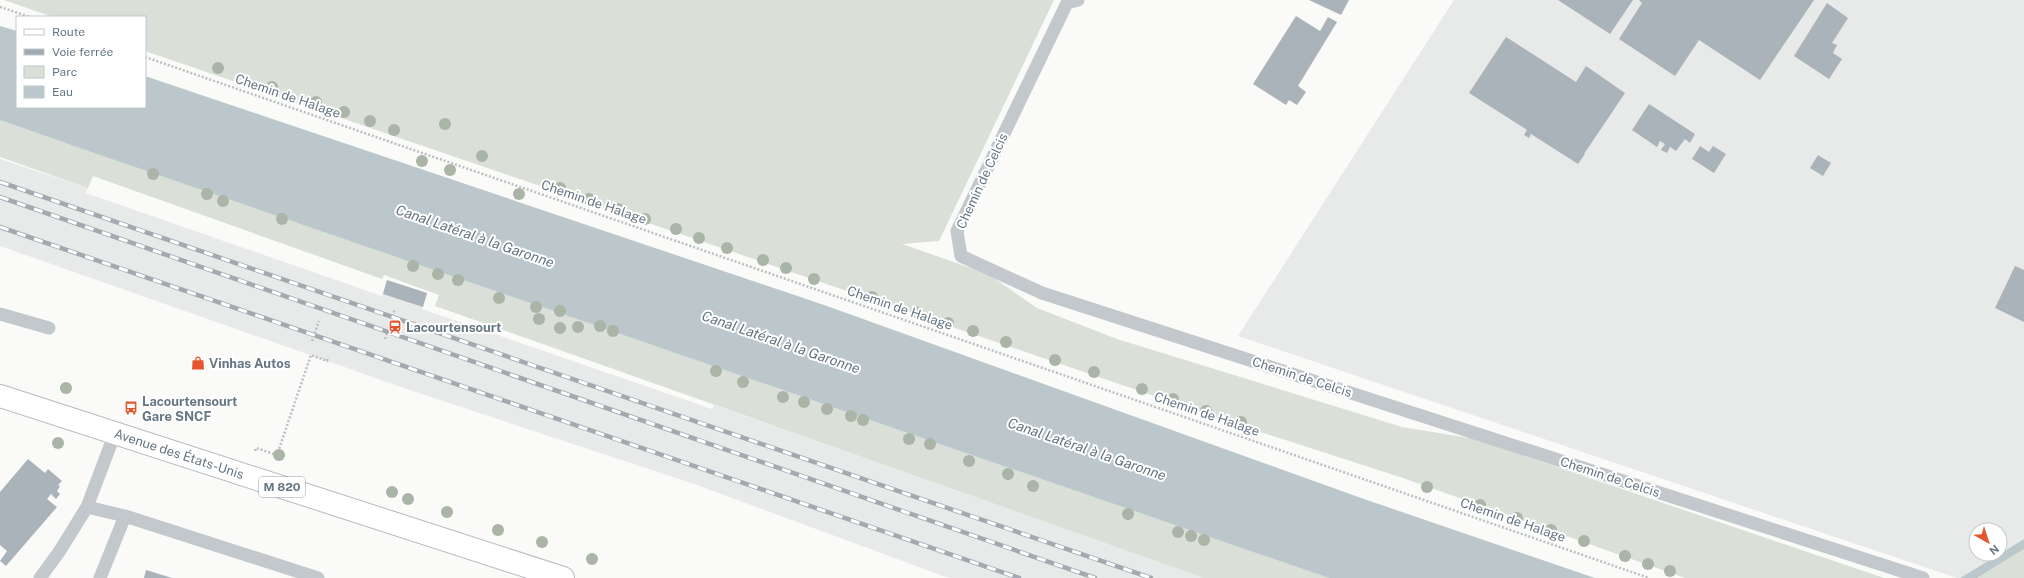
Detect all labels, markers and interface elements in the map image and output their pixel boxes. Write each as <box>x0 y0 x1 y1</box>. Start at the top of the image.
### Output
legend <box>16 16 146 108</box>
text: Route <box>52 25 85 39</box>
text: Voie ferrée <box>52 45 113 59</box>
text: Parc <box>52 65 77 79</box>
street label: Chemin de Halage <box>233 71 343 121</box>
text: Eau <box>52 85 73 99</box>
street label: Chemin de Celcis <box>953 131 1011 231</box>
street label: Chemin de Halage <box>539 177 649 227</box>
water label: Canal Latéral à la Garonne <box>394 201 557 271</box>
street label: Chemin de Halage <box>845 283 955 333</box>
water label: Canal Latéral à la Garonne <box>700 307 863 377</box>
station icon: Lacourtensourt <box>387 319 403 335</box>
place label: Lacourtensourt <box>406 320 501 335</box>
street label: Chemin de Celcis <box>1250 354 1354 400</box>
shop icon: Vinhas Autos <box>190 355 206 371</box>
place label: Vinhas Autos <box>209 356 291 371</box>
street label: Chemin de Halage <box>1152 389 1262 439</box>
place label: Lacourtensourt Gare SNCF <box>142 394 237 424</box>
bus stop icon: Lacourtensourt Gare SNCF <box>123 400 139 416</box>
water label: Canal Latéral à la Garonne <box>1006 414 1169 484</box>
street label: Avenue des États-Unis <box>112 425 246 482</box>
street label: Chemin de Celcis <box>1558 454 1662 500</box>
road number: M 820 <box>259 477 305 497</box>
street label: Chemin de Halage <box>1458 495 1568 545</box>
north arrow <box>1968 522 2008 562</box>
text: N <box>1987 542 2001 557</box>

